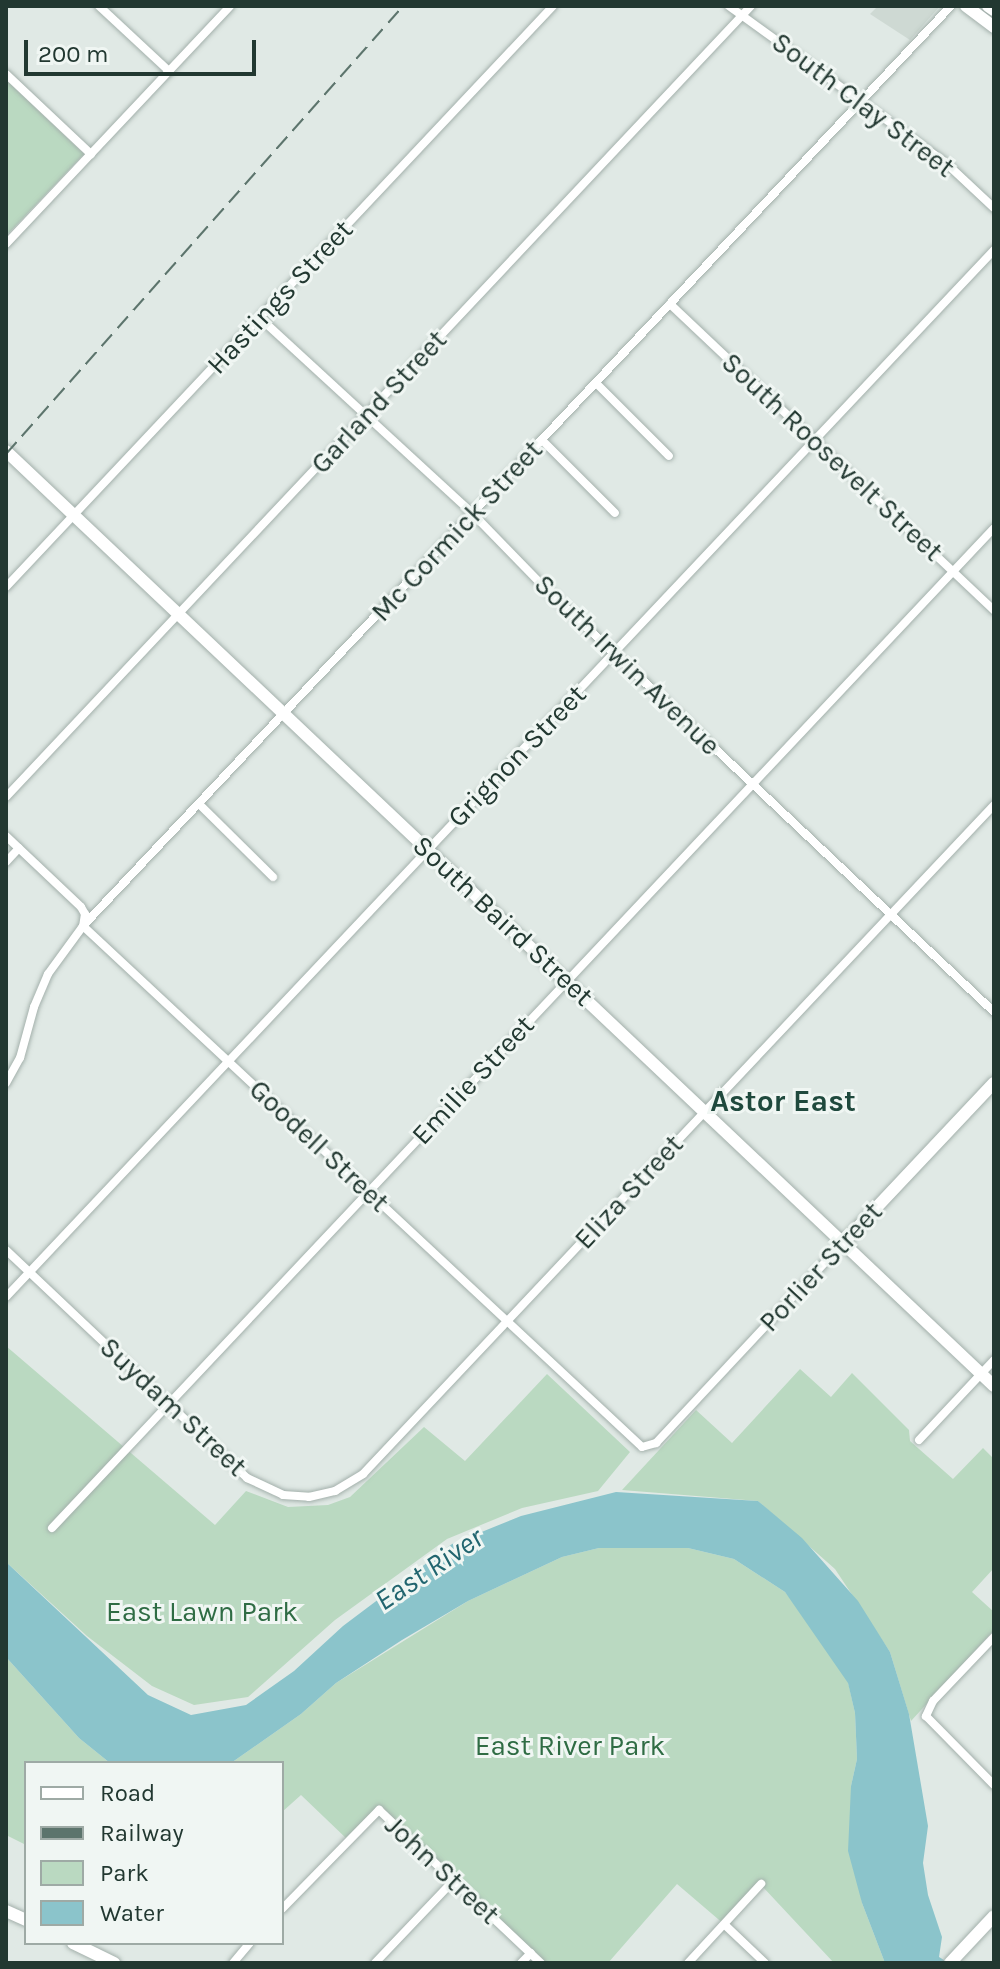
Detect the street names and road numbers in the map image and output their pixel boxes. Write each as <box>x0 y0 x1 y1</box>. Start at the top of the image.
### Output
street label: South Clay Street <box>765 25 961 185</box>
street label: Hastings Street <box>200 213 360 381</box>
street label: Garland Street <box>304 323 454 481</box>
street label: South Roosevelt Street <box>714 346 950 568</box>
street label: Mc Cormick Street <box>364 433 550 629</box>
street label: South Irwin Avenue <box>527 568 727 762</box>
street label: Grignon Street <box>441 678 593 834</box>
street label: South Baird Street <box>406 829 600 1013</box>
street label: Emilie Street <box>405 1008 541 1152</box>
street label: Goodell Street <box>242 1073 396 1219</box>
street label: Eliza Street <box>568 1128 690 1256</box>
street label: Porlier Street <box>752 1195 890 1339</box>
street label: Suydam Street <box>93 1330 253 1484</box>
street label: John Street <box>378 1809 506 1931</box>

